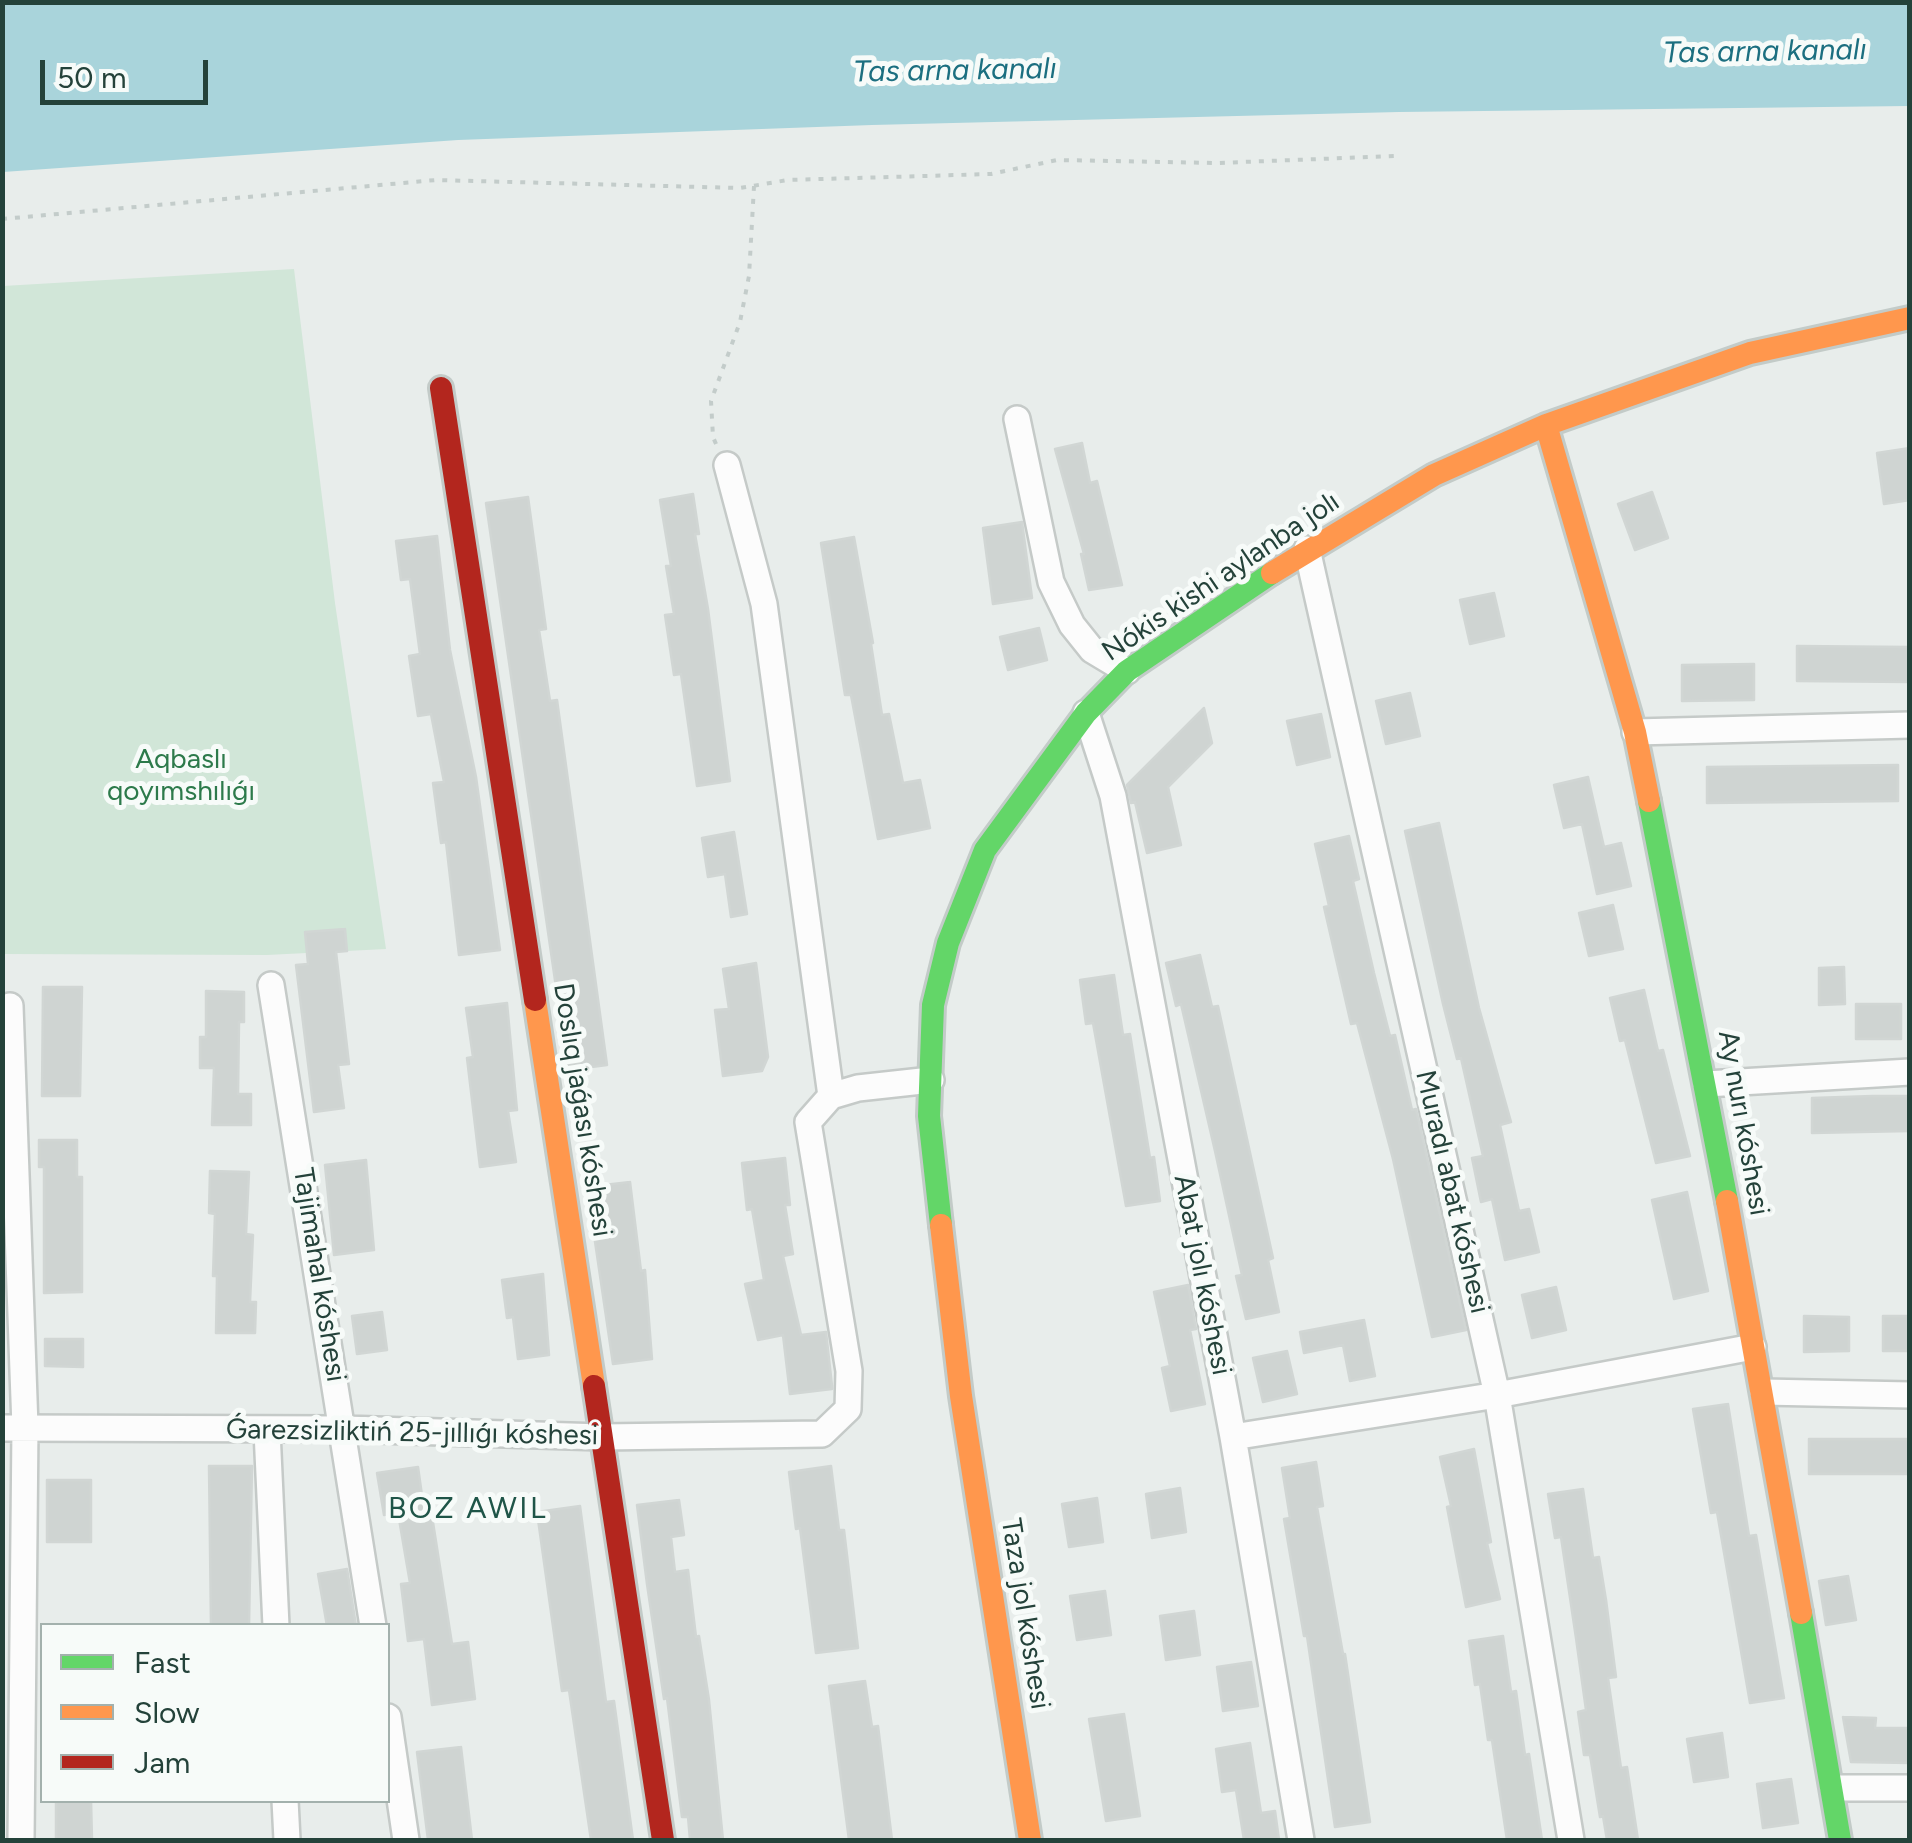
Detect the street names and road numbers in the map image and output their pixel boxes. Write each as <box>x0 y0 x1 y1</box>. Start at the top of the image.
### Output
street label: Nókis kishi aylanba jolı <box>1096 485 1346 669</box>
street label: Doslıq jaǵası kóshesi <box>545 981 619 1239</box>
street label: Ay nurı kóshesi <box>1710 1028 1776 1218</box>
street label: Muradı abat kóshesi <box>1408 1067 1496 1317</box>
street label: Tajimahal kóshesi <box>286 1166 352 1384</box>
street label: Abat jolı kóshesi <box>1166 1172 1238 1378</box>
street label: Ǵarezsizliktiń 25-jıllıǵı kóshesi <box>226 1413 598 1453</box>
street label: Taza jol kóshesi <box>993 1516 1057 1712</box>

